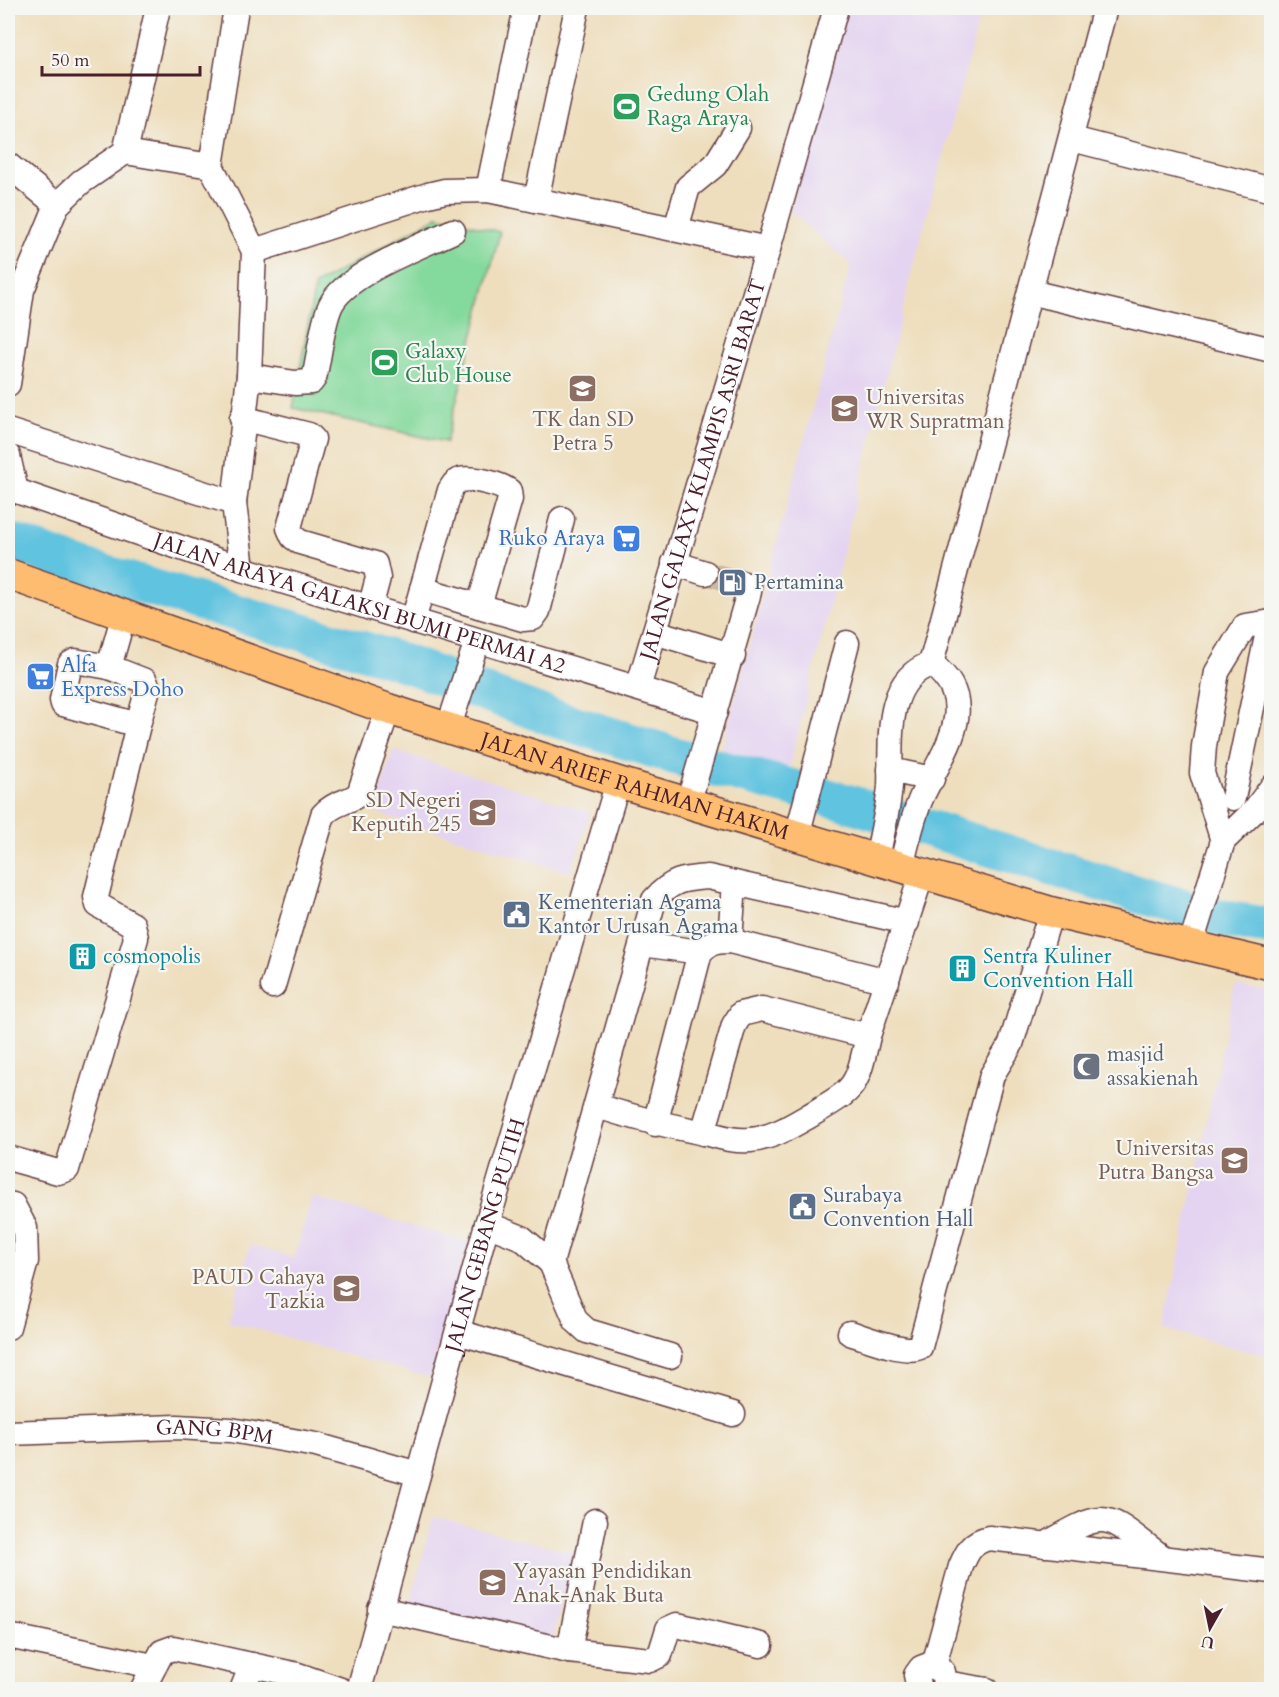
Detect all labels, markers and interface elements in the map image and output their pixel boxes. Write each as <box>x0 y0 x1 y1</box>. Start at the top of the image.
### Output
scale bar <box>42 39 200 77</box>
text: 50 m <box>51 48 90 73</box>
place label: Gedung Olah Raga Araya <box>647 80 770 133</box>
sports icon: Gedung Olah Raga Araya <box>610 90 642 122</box>
street label: JALAN GALAXY KLAMPIS ASRI BARAT <box>632 275 773 666</box>
place label: Galaxy Club House <box>405 337 512 390</box>
sports icon: Galaxy Club House <box>368 347 400 379</box>
school or university icon: TK dan SD Petra 5 <box>567 372 599 404</box>
place label: Universitas WR Supratman <box>865 383 1005 436</box>
school or university icon: Universitas WR Supratman <box>829 393 861 425</box>
place label: TK dan SD Petra 5 <box>532 405 634 458</box>
supermarket icon: Ruko Araya <box>610 522 642 554</box>
place label: Ruko Araya <box>499 524 605 553</box>
street label: JALAN ARAYA GALAKSI BUMI PERMAI A2 <box>147 525 569 681</box>
fuel station icon: Pertamina <box>717 566 749 598</box>
place label: Pertamina <box>754 568 844 597</box>
place label: Alfa Express Doho <box>61 651 184 704</box>
supermarket icon: Alfa Express Doho <box>24 661 56 693</box>
street label: JALAN ARIEF RAHMAN HAKIM <box>474 724 793 848</box>
place label: SD Negeri Keputih 245 <box>351 786 461 839</box>
school or university icon: SD Negeri Keputih 245 <box>466 796 498 828</box>
place label: Kementerian Agama Kantor Urusan Agama <box>538 888 739 941</box>
public building icon: Kementerian Agama Kantor Urusan Agama <box>501 898 533 930</box>
building icon: cosmopolis <box>66 940 98 972</box>
place label: cosmopolis <box>103 942 201 971</box>
place label: Sentra Kuliner Convention Hall <box>983 942 1133 995</box>
building icon: Sentra Kuliner Convention Hall <box>946 952 978 984</box>
place label: masjid assakienah <box>1107 1040 1199 1093</box>
mosque icon: masjid assakienah <box>1070 1050 1102 1082</box>
street label: JALAN GEBANG PUTIH <box>438 1115 533 1358</box>
place label: Universitas Putra Bangsa <box>1098 1134 1214 1187</box>
school or university icon: Universitas Putra Bangsa <box>1219 1144 1251 1176</box>
place label: Surabaya Convention Hall <box>823 1181 973 1234</box>
public building icon: Surabaya Convention Hall <box>786 1191 818 1223</box>
place label: PAUD Cahaya Tazkia <box>192 1263 325 1316</box>
school or university icon: PAUD Cahaya Tazkia <box>330 1273 362 1305</box>
street label: GANG BPM <box>155 1413 276 1452</box>
place label: Yayasan Pendidikan Anak-Anak Buta <box>513 1557 692 1610</box>
school or university icon: Yayasan Pendidikan Anak-Anak Buta <box>476 1567 508 1599</box>
north arrow <box>1180 1598 1240 1658</box>
text: U <box>1200 1630 1216 1654</box>

